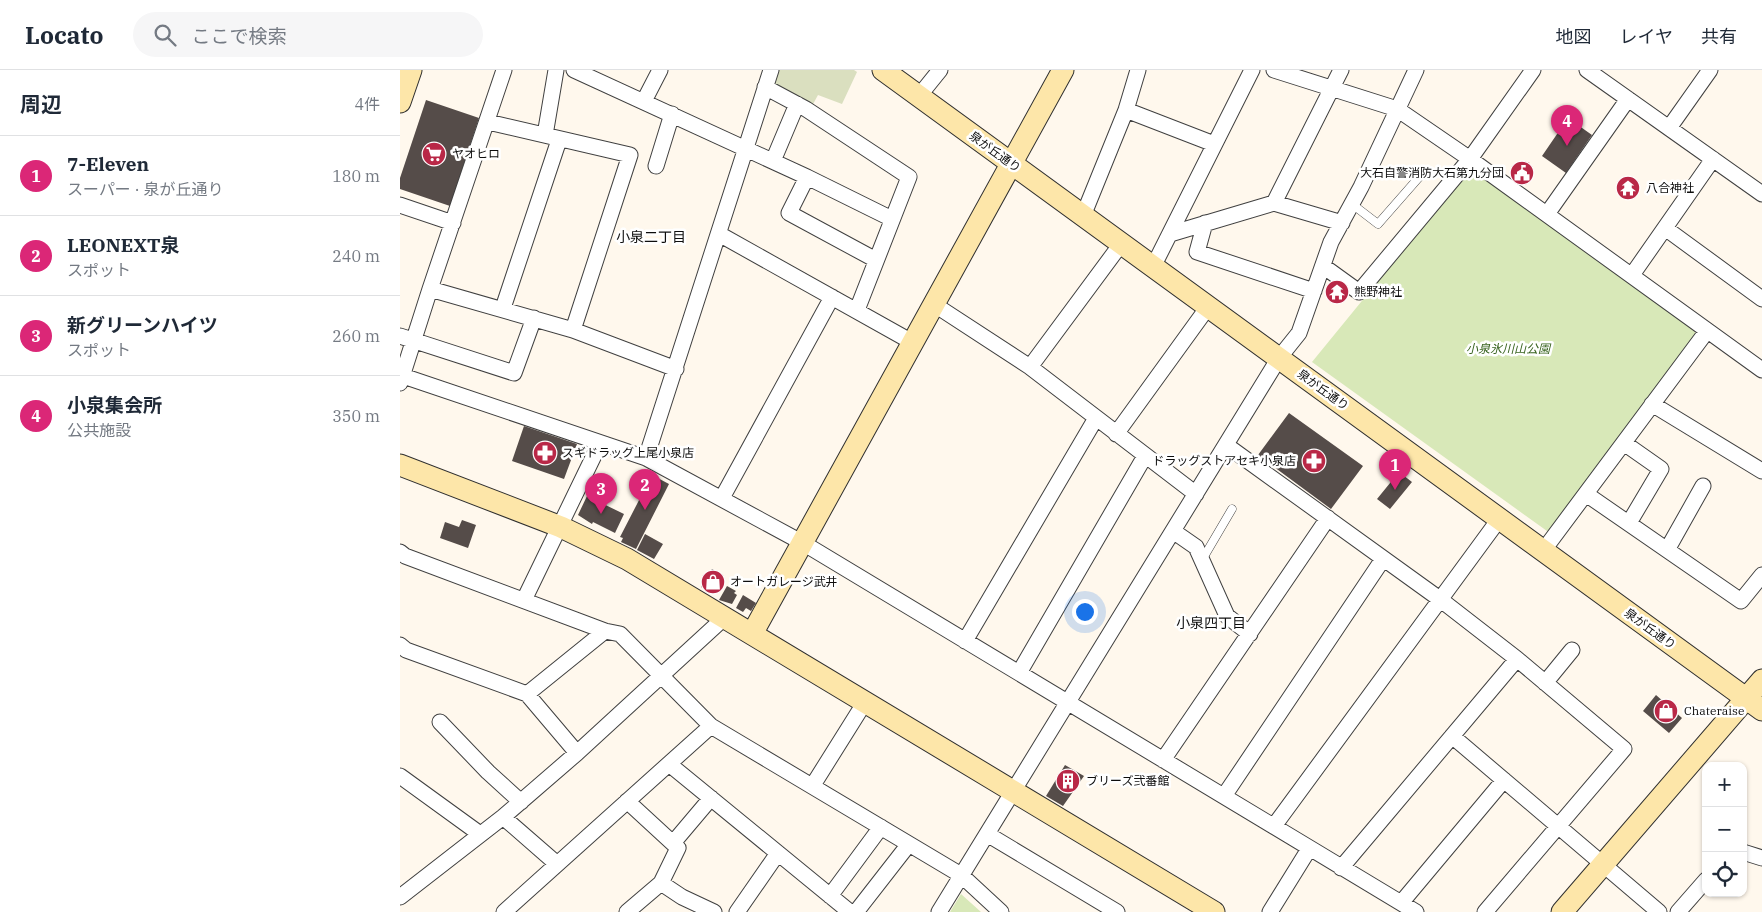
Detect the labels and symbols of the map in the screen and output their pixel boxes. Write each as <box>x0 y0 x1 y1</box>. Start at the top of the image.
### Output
pin: 4 <box>1551 105 1583 146</box>
street label: 泉が丘通り <box>967 128 1024 175</box>
supermarket icon: ヤオヒロ <box>421 141 447 167</box>
place label: ヤオヒロ <box>452 146 500 161</box>
public building icon: 大石自警消防大石第九分団 <box>1509 160 1535 186</box>
place label: 大石自警消防大石第九分団 <box>1360 165 1504 180</box>
temple icon: 八合神社 <box>1615 175 1641 201</box>
place label: 八合神社 <box>1646 180 1694 195</box>
district label: 小泉二丁目 <box>616 228 686 246</box>
temple icon: 熊野神社 <box>1324 279 1350 305</box>
place label: 熊野神社 <box>1354 284 1402 299</box>
park label: 小泉氷川山公園 <box>1466 341 1552 356</box>
street label: 泉が丘通り <box>1295 366 1352 413</box>
pharmacy icon: スギドラッグ上尾小泉店 <box>532 440 558 466</box>
place label: スギドラッグ上尾小泉店 <box>562 445 694 460</box>
pharmacy icon: ドラッグストアセキ小泉店 <box>1301 448 1327 474</box>
pin: 1 <box>1379 449 1411 490</box>
place label: ドラッグストアセキ小泉店 <box>1152 453 1296 468</box>
pin: 2 <box>629 469 661 510</box>
pin: 3 <box>585 473 617 514</box>
shop icon: オートガレージ武井 <box>700 569 726 595</box>
place label: オートガレージ武井 <box>730 574 838 589</box>
your location <box>1072 599 1098 625</box>
street label: 泉が丘通り <box>1622 605 1679 652</box>
district label: 小泉四丁目 <box>1176 614 1246 632</box>
shop icon: Chateraise <box>1653 698 1679 724</box>
place label: Chateraise <box>1684 703 1744 718</box>
building icon: ブリーズ弐番館 <box>1055 768 1081 794</box>
place label: ブリーズ弐番館 <box>1086 773 1169 788</box>

